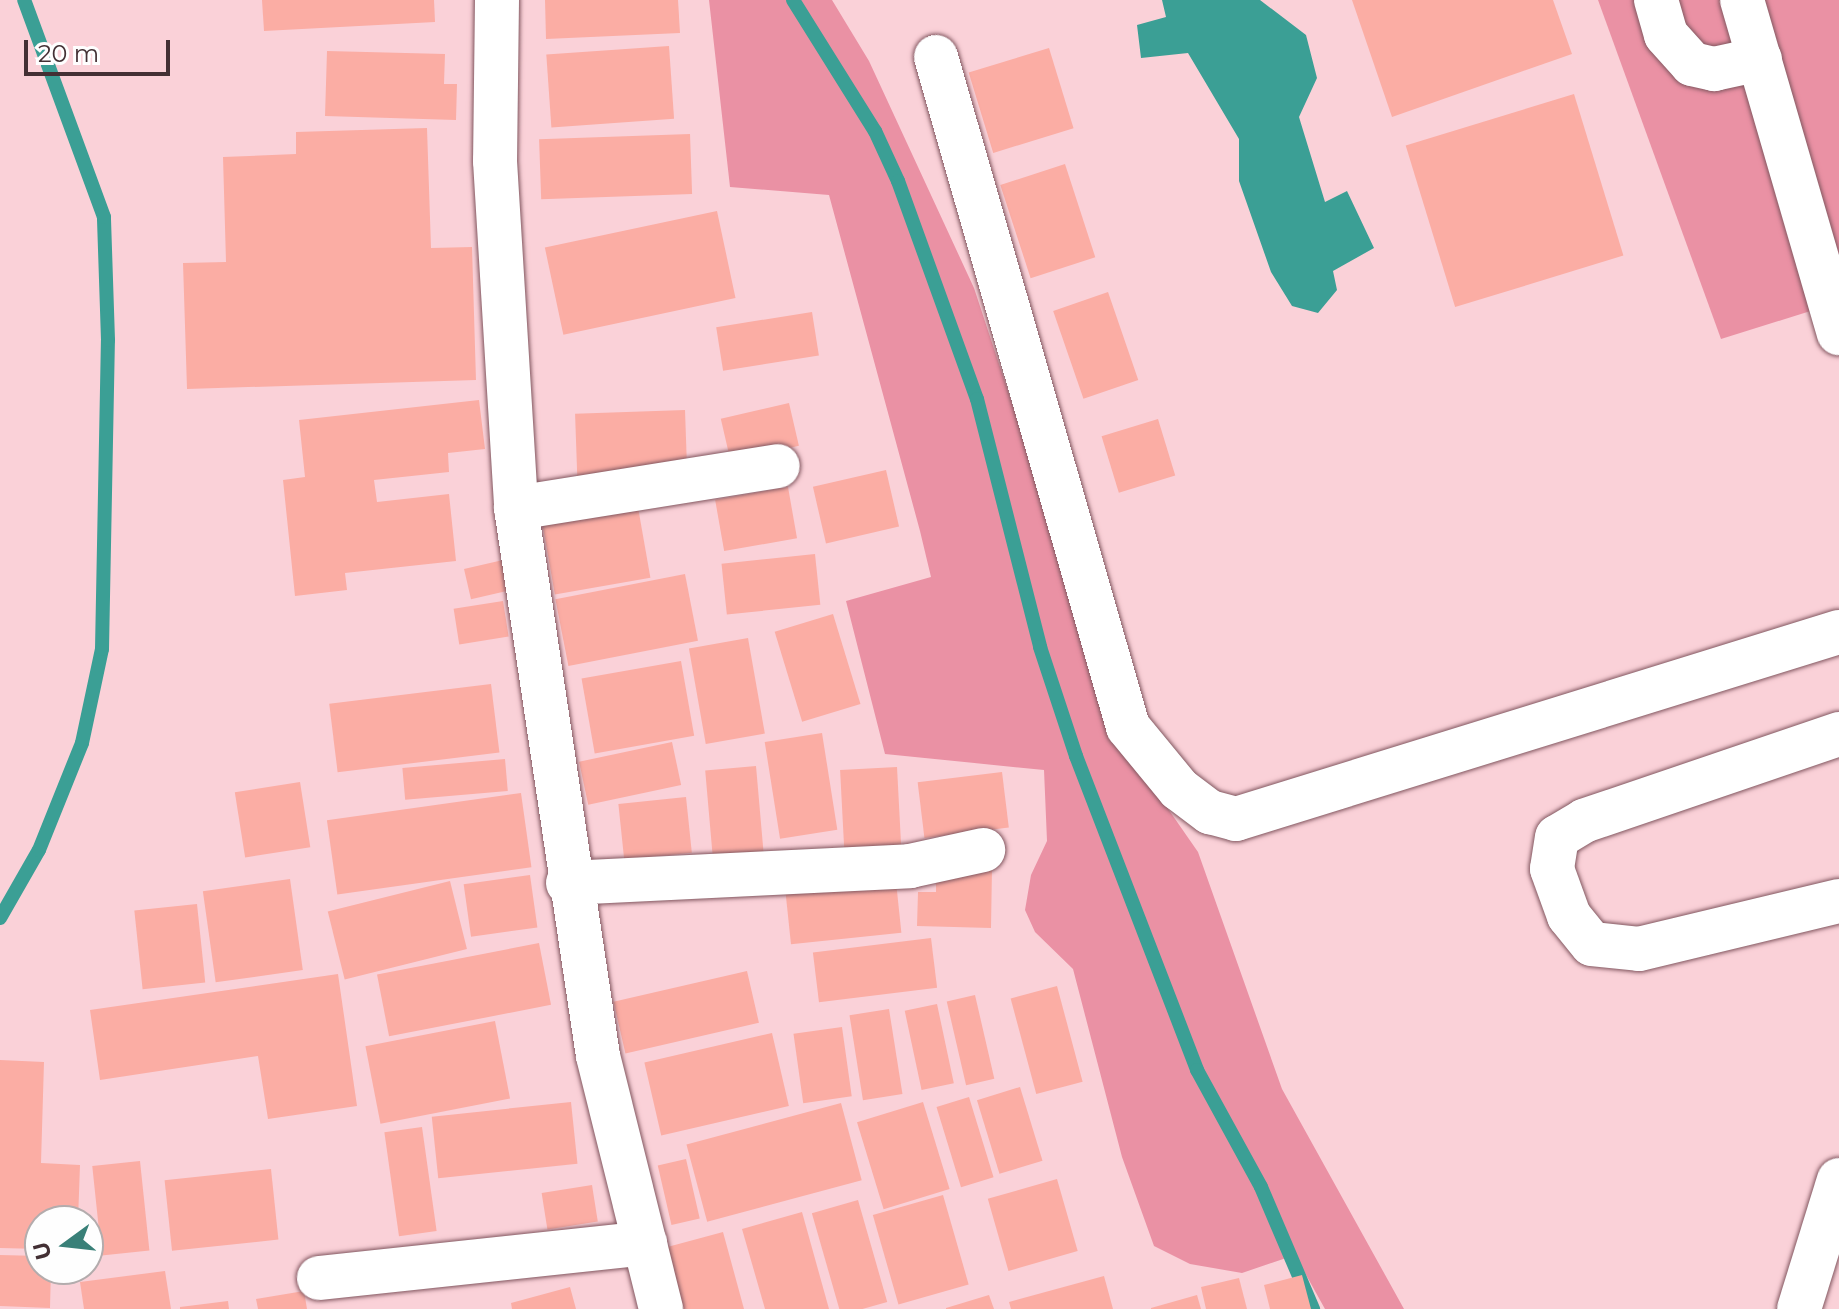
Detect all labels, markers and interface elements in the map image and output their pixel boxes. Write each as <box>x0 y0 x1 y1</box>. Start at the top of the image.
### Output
scale bar <box>28 24 174 74</box>
text: 20 m <box>38 39 99 68</box>
north arrow <box>24 1205 104 1285</box>
text: U <box>27 1239 58 1263</box>

